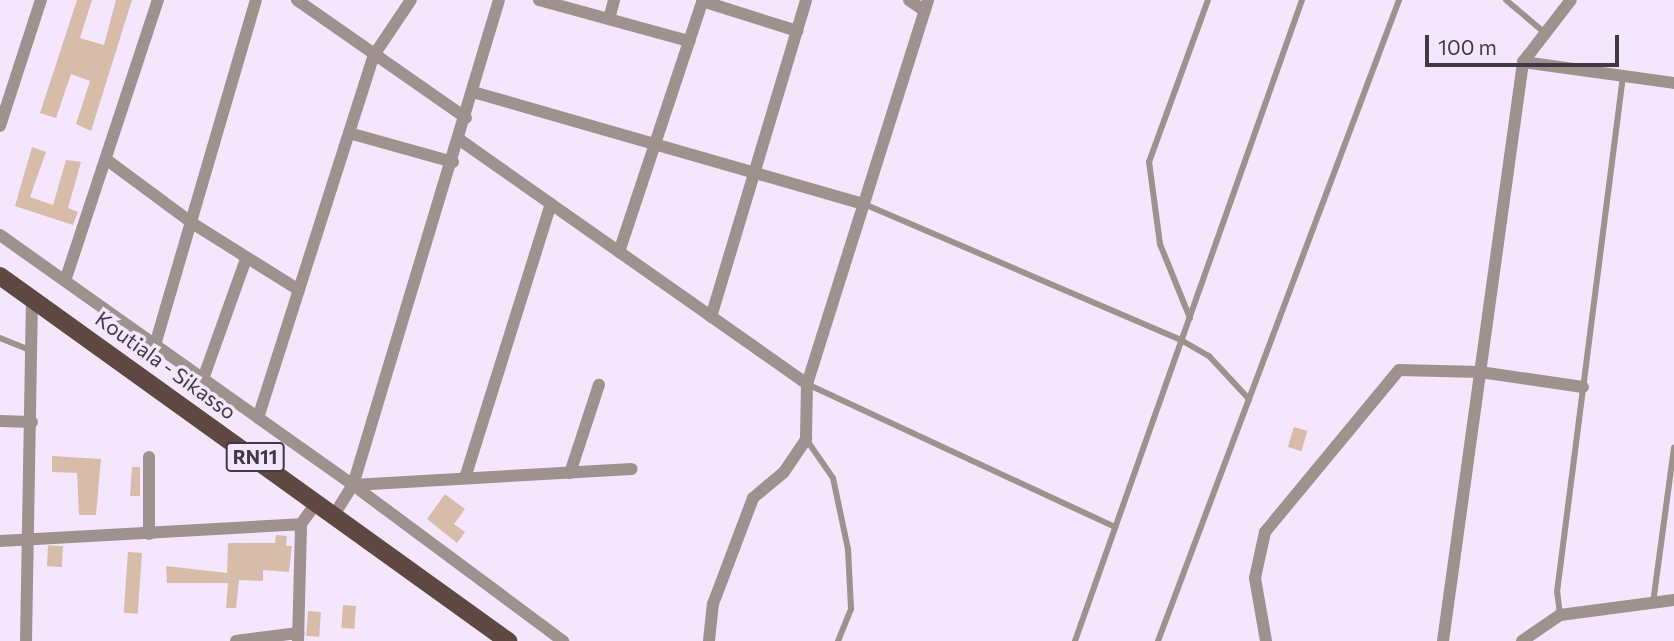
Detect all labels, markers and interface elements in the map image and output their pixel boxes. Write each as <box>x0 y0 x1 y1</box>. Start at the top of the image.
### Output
scale bar <box>1429 21 1623 65</box>
text: 100 m <box>1438 34 1497 59</box>
street label: Koutiala - Sikasso <box>91 306 241 424</box>
road number: RN11 <box>225 442 285 472</box>

